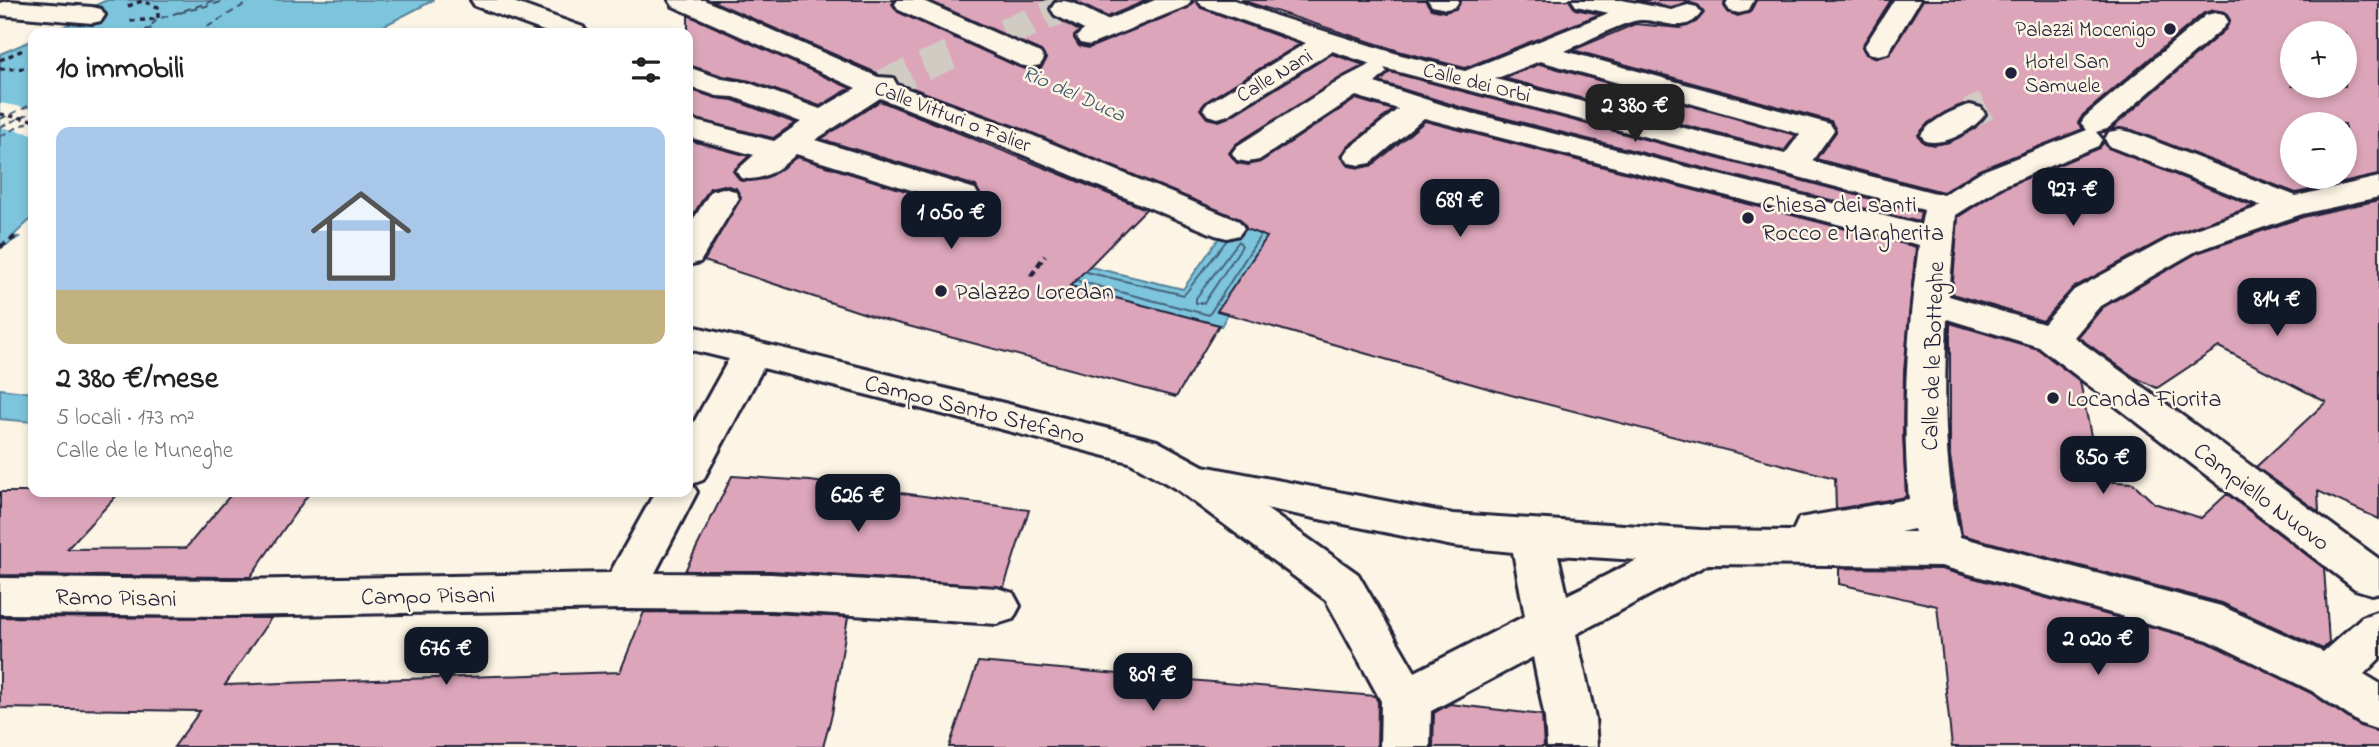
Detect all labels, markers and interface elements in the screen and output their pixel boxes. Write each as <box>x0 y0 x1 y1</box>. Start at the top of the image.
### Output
place label: Palazzi Mocenigo <box>2015 16 2156 48</box>
marker: Palazzi Mocenigo <box>2162 21 2178 37</box>
map controls <box>2280 21 2357 189</box>
button: + <box>2280 21 2357 98</box>
street label: Calle Nani <box>1231 42 1319 111</box>
text: 10 immobili <box>56 48 184 92</box>
place label: Hotel San Samuele <box>2025 48 2109 102</box>
icon: filters <box>627 51 665 89</box>
street label: Calle dei Orbi <box>1420 56 1534 112</box>
water label: Rio del Duca <box>1017 59 1130 131</box>
marker: Hotel San Samuele <box>2003 65 2019 81</box>
street label: Calle Vitturi o Falier <box>870 74 1035 162</box>
pin: 2 380 € <box>1570 85 1700 144</box>
text: 2 380 € <box>1601 90 1669 123</box>
button: − <box>2280 112 2357 189</box>
pin: 927 € <box>2024 168 2122 228</box>
icon: home <box>298 173 424 299</box>
text: 927 € <box>2048 174 2098 207</box>
pin: 689 € <box>1411 180 1509 239</box>
text: 689 € <box>1436 185 1484 218</box>
place label: Chiesa dei santi Rocco e Margherita <box>1762 189 1944 252</box>
pin: 1 050 € <box>886 191 1016 251</box>
text: 1 050 € <box>917 197 985 230</box>
marker: Chiesa dei santi Rocco e Margherita <box>1740 210 1756 226</box>
street label: Calle de le Botteghe <box>1914 261 1955 451</box>
place label: Palazzo Loredan <box>955 276 1114 311</box>
pin: 814 € <box>2228 278 2326 338</box>
marker: Palazzo Loredan <box>933 283 949 299</box>
text: 814 € <box>2253 284 2301 317</box>
text: 2 380 €/mese <box>56 358 218 402</box>
street label: Campo Santo Stefano <box>861 367 1088 456</box>
place label: Locanda Fiorita <box>2067 383 2221 418</box>
marker: Locanda Fiorita <box>2045 390 2061 406</box>
text: 5 locali · 173 m² <box>56 402 194 435</box>
text: Calle de le Muneghe <box>56 435 233 468</box>
street label: Campiello Nuovo <box>2185 435 2336 561</box>
pin: 850 € <box>2054 436 2152 496</box>
text: 850 € <box>2076 442 2130 475</box>
pin: 626 € <box>809 475 907 534</box>
text: 626 € <box>831 480 885 513</box>
street label: Campo Pisani <box>361 579 496 616</box>
street label: Ramo Pisani <box>55 581 177 618</box>
pin: 2 020 € <box>2033 618 2163 677</box>
text: 2 020 € <box>2063 623 2133 656</box>
pin: 676 € <box>397 628 495 687</box>
text: 676 € <box>420 633 472 666</box>
pin: 809 € <box>1104 654 1202 713</box>
text: 809 € <box>1129 659 1177 692</box>

